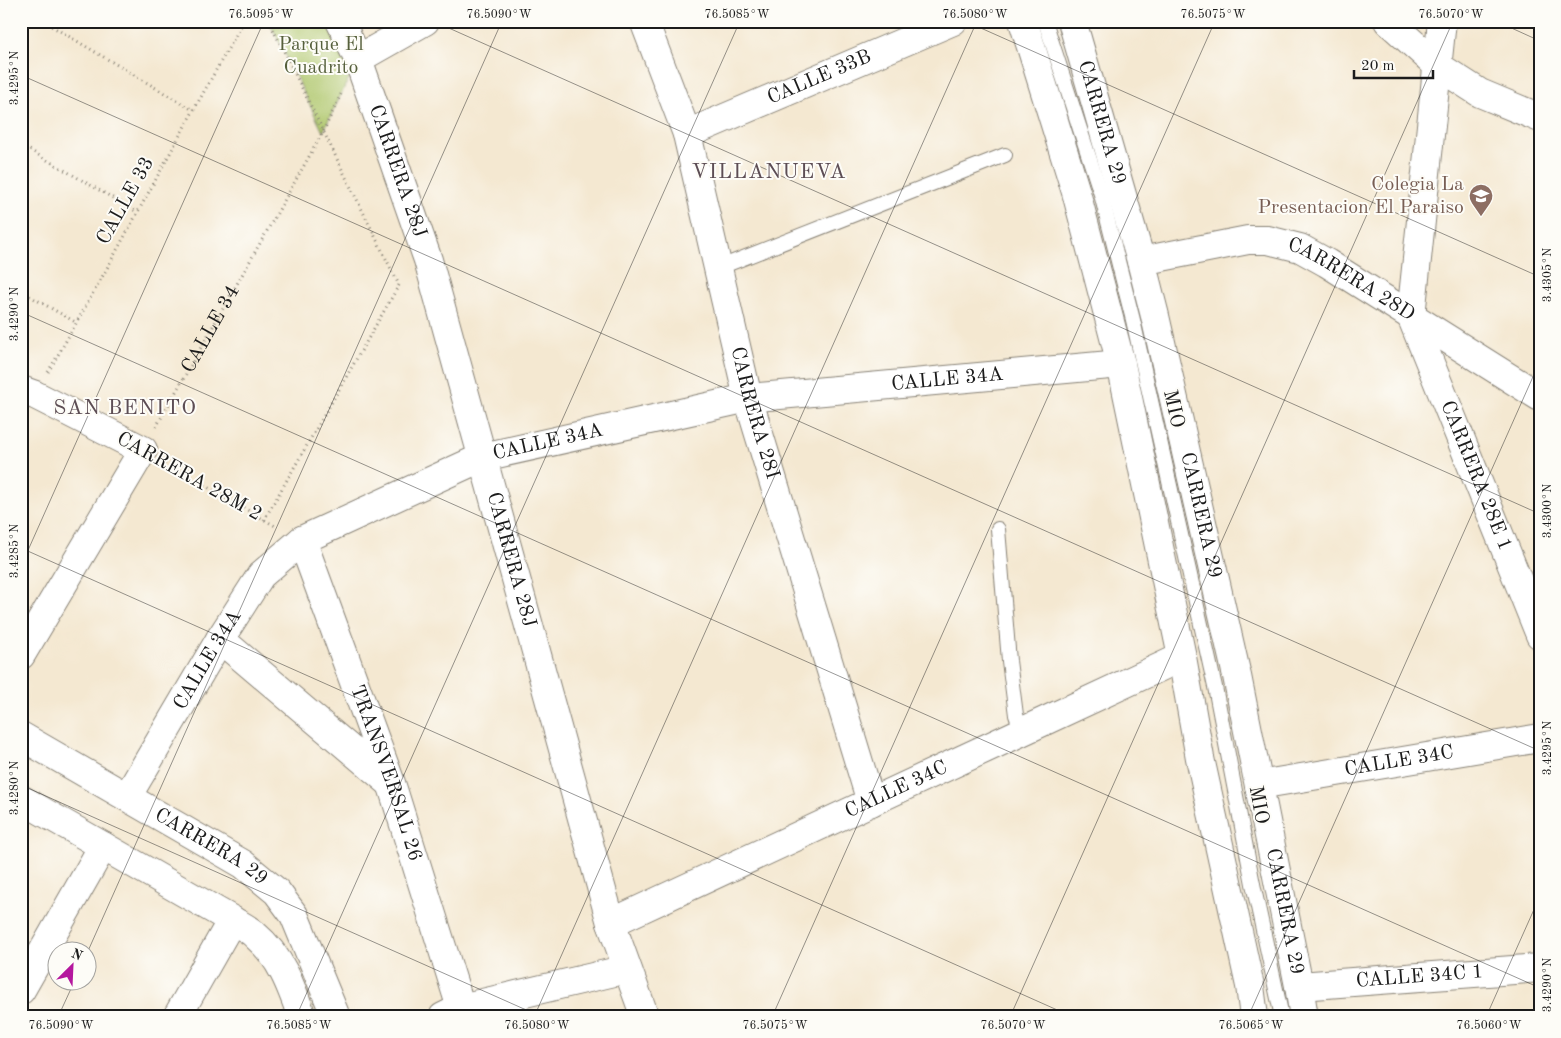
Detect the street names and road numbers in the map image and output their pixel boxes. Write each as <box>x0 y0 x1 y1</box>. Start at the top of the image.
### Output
street label: CALLE 33B <box>765 47 874 109</box>
street label: CARRERA 29 <box>1074 58 1129 187</box>
street label: CARRERA 28J <box>365 102 430 241</box>
street label: CALLE 33 <box>94 154 158 248</box>
street label: CARRERA 28D <box>1286 235 1418 325</box>
street label: CALLE 34 <box>179 282 244 377</box>
street label: CARRERA 28I <box>727 345 782 482</box>
street label: CALLE 34A <box>890 365 1004 395</box>
street label: MIO <box>1159 388 1187 430</box>
street label: CARRERA 28E 1 <box>1436 398 1515 554</box>
street label: CALLE 34A <box>491 421 605 464</box>
street label: CARRERA 28M 2 <box>113 429 265 525</box>
street label: CARRERA 29 <box>1176 451 1224 580</box>
street label: CARRERA 28J <box>483 490 539 630</box>
street label: CALLE 34A <box>171 607 246 713</box>
street label: TRANSVERSAL 26 <box>346 683 425 864</box>
street label: CALLE 34C <box>1343 743 1455 781</box>
street label: CALLE 34C <box>842 758 951 822</box>
street label: MIO <box>1244 784 1272 826</box>
street label: CARRERA 29 <box>151 805 271 890</box>
street label: CARRERA 29 <box>1262 847 1307 977</box>
street label: CALLE 34C 1 <box>1355 962 1484 992</box>

